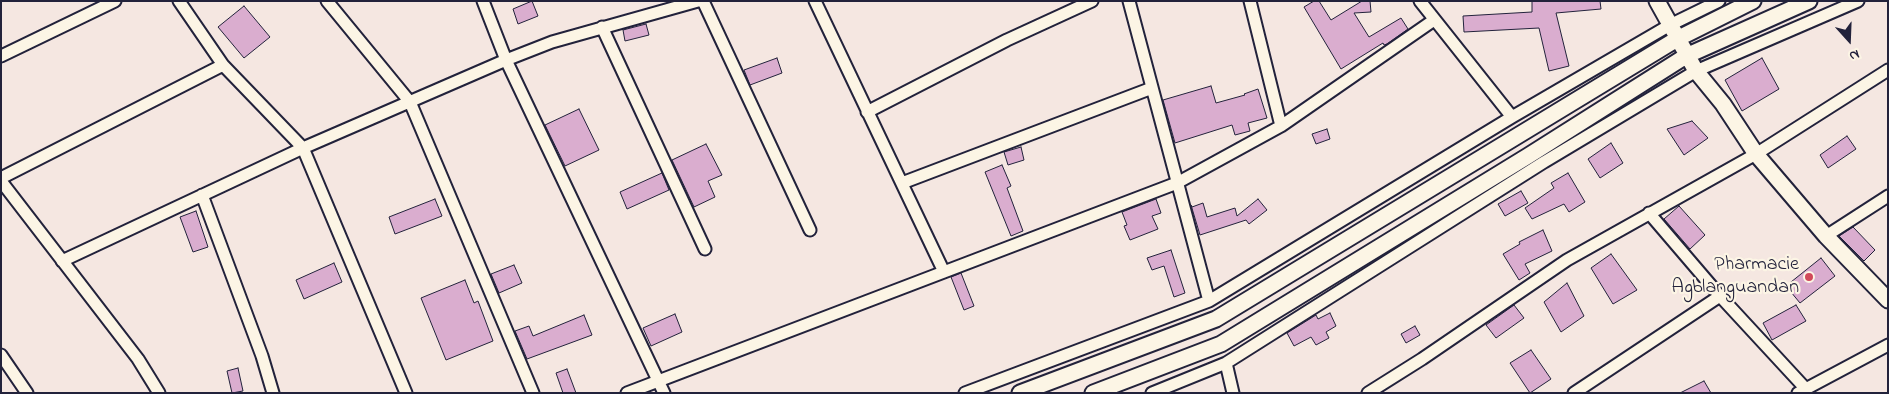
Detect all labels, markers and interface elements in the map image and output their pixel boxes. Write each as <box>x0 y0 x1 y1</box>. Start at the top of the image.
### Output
north arrow <box>1824 15 1874 65</box>
text: N <box>1846 43 1862 66</box>
place label: Pharmacie Agblanguandan <box>1672 254 1799 301</box>
marker: Pharmacie Agblanguandan <box>1803 271 1815 283</box>

